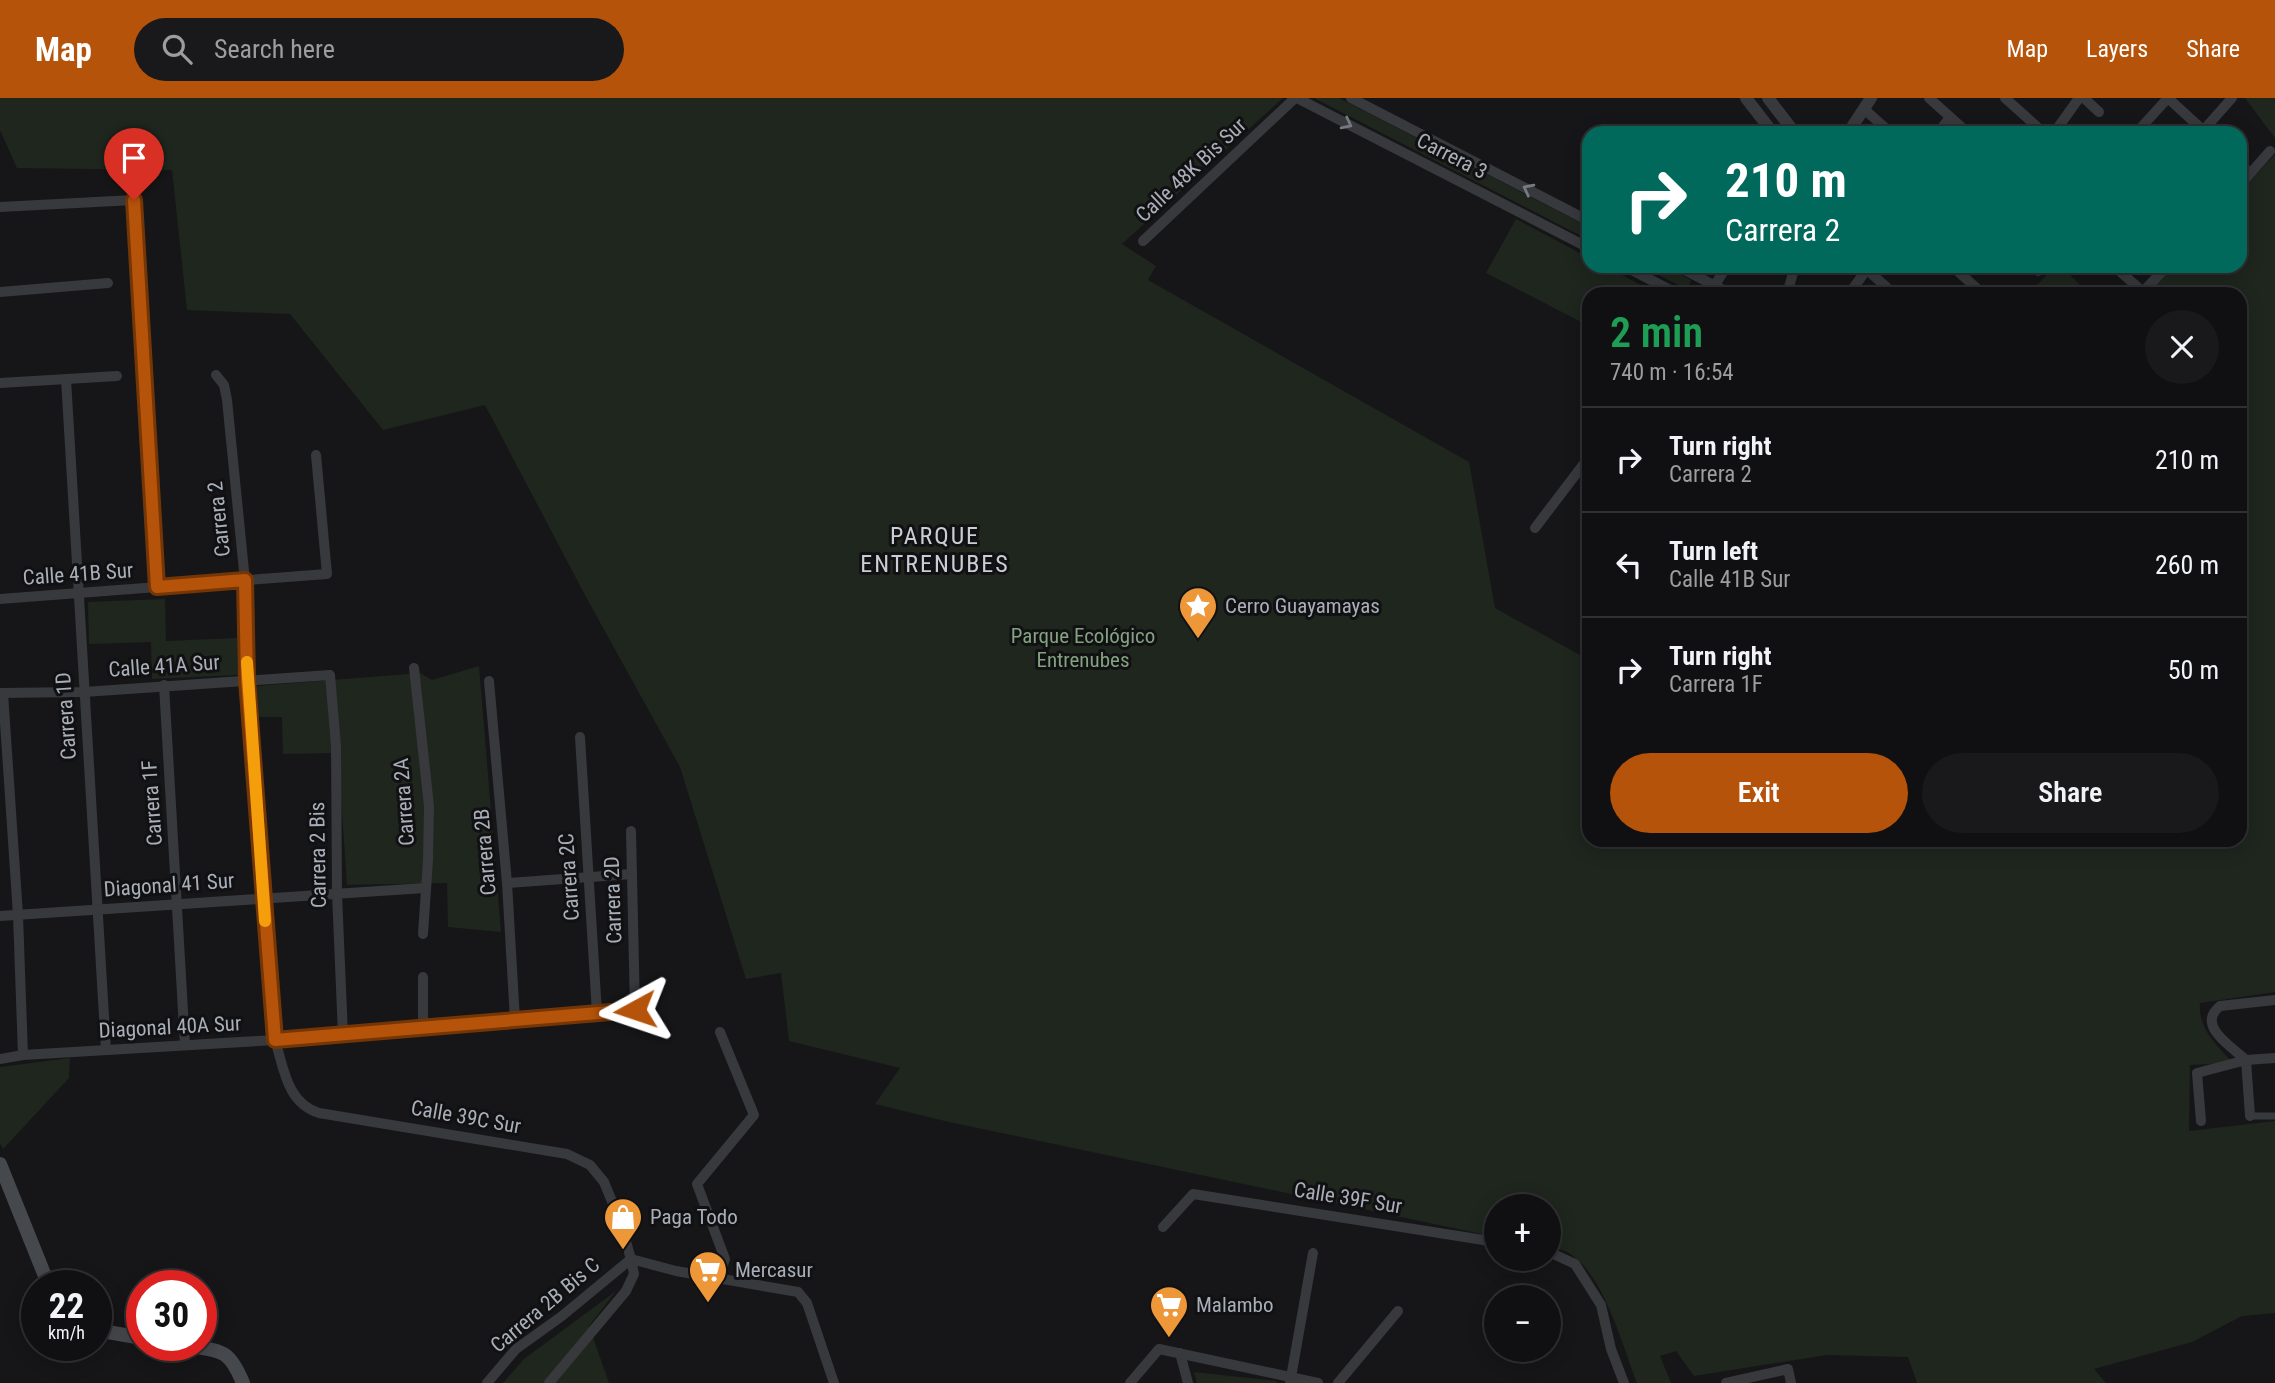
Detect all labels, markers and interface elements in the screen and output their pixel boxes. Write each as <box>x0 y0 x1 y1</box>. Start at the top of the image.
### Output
search box <box>134 18 624 81</box>
text: Map <box>35 30 92 69</box>
icon: search <box>158 30 196 68</box>
text: Search here <box>214 34 335 64</box>
text: Map <box>2007 35 2048 63</box>
text: Layers <box>2086 35 2148 63</box>
text: Share <box>2186 35 2240 63</box>
street label: Calle 48K Bis Sur <box>1131 113 1251 227</box>
one-way arrow <box>1340 115 1352 129</box>
pin <box>104 128 164 200</box>
street label: Carrera 3 <box>1413 128 1491 184</box>
icon: arrive <box>115 139 153 177</box>
text: 210 m <box>1725 152 1847 209</box>
icon: right <box>1610 154 1701 245</box>
one-way arrow <box>1523 184 1535 198</box>
text: Carrera 2 <box>1725 211 1840 249</box>
text: 2 min <box>1610 308 1703 357</box>
button: close <box>2145 310 2219 384</box>
text: 740 m · 16:54 <box>1610 359 1734 386</box>
text: Turn right <box>1669 431 1771 461</box>
icon: right <box>1610 441 1648 479</box>
text: 210 m <box>2155 445 2219 475</box>
text: Carrera 2 <box>1669 461 1752 488</box>
street label: Carrera 2 <box>203 480 235 558</box>
district label: PARQUE ENTRENUBES <box>860 522 1010 578</box>
text: Turn left <box>1669 536 1758 566</box>
icon: left <box>1610 546 1648 584</box>
text: 260 m <box>2155 550 2219 580</box>
street label: Calle 41B Sur <box>22 558 134 590</box>
text: Calle 41B Sur <box>1669 566 1790 593</box>
place icon: Cerro Guayamayas <box>1177 585 1219 640</box>
place label: Cerro Guayamayas <box>1225 594 1380 618</box>
park label: Parque Ecológico Entrenubes <box>1011 624 1155 672</box>
text: Turn right <box>1669 641 1771 671</box>
street label: Calle 41A Sur <box>108 650 220 682</box>
icon: right <box>1610 651 1648 689</box>
text: 50 m <box>2168 655 2219 685</box>
street label: Carrera 1D <box>51 671 81 761</box>
text: Carrera 1F <box>1669 671 1763 698</box>
button: Exit <box>1610 753 1908 833</box>
button: Share <box>1922 753 2219 833</box>
street label: Carrera 2A <box>389 757 419 847</box>
street label: Carrera 1F <box>137 759 167 847</box>
street label: Carrera 2 Bis <box>305 802 331 908</box>
street label: Carrera 2B <box>469 808 501 896</box>
street label: Carrera 2C <box>554 832 584 922</box>
street label: Carrera 2D <box>599 856 627 944</box>
street label: Diagonal 41 Sur <box>103 868 235 902</box>
position arrow <box>598 973 672 1047</box>
street label: Diagonal 40A Sur <box>98 1011 242 1043</box>
street label: Calle 39C Sur <box>409 1096 523 1138</box>
street label: Calle 39F Sur <box>1292 1178 1404 1218</box>
map controls <box>1484 1194 1561 1362</box>
button: + <box>1484 1194 1561 1271</box>
shop icon: Paga Todo <box>602 1196 644 1251</box>
place label: Paga Todo <box>650 1205 738 1229</box>
supermarket icon: Mercasur <box>687 1249 729 1304</box>
street label: Carrera 2B Bis C <box>486 1253 604 1357</box>
place label: Mercasur <box>735 1258 813 1282</box>
speed limit sign: 30 <box>126 1270 217 1361</box>
supermarket icon: Malambo <box>1148 1284 1190 1339</box>
button: − <box>1484 1285 1561 1362</box>
text: 22 <box>49 1286 84 1327</box>
place label: Malambo <box>1196 1293 1274 1317</box>
text: km/h <box>48 1322 85 1343</box>

